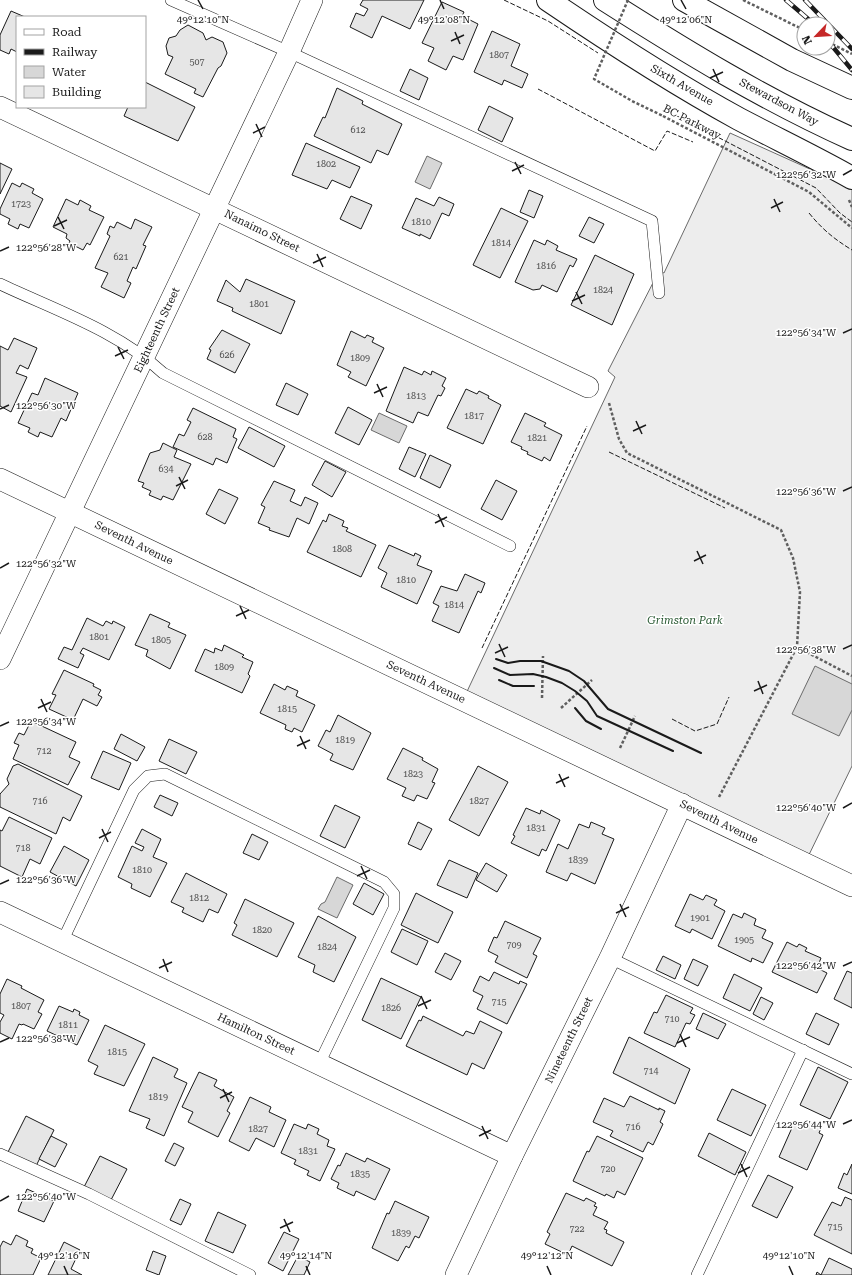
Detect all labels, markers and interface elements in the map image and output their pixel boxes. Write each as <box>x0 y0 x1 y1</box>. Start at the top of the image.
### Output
text: 49°12'10"N <box>177 14 229 25</box>
text: 49°12'08"N <box>418 14 470 25</box>
text: 49°12'06"N <box>660 14 712 25</box>
legend <box>16 16 146 108</box>
north arrow <box>796 16 836 56</box>
text: Road <box>52 25 82 39</box>
text: N <box>799 33 815 47</box>
text: Railway <box>52 45 98 59</box>
house number: 1807 <box>489 50 509 60</box>
house number: 507 <box>189 57 205 67</box>
street label: Sixth Avenue <box>648 62 716 108</box>
text: Water <box>52 65 86 79</box>
street label: Stewardson Way <box>737 76 821 129</box>
text: Building <box>52 85 101 99</box>
street label: BC Parkway <box>661 102 724 142</box>
house number: 612 <box>350 125 366 135</box>
house number: 1802 <box>316 159 336 169</box>
text: 122°56'32"W <box>776 169 837 180</box>
house number: 1723 <box>11 199 31 209</box>
street label: Nanaimo Street <box>222 207 302 255</box>
house number: 1810 <box>411 217 431 227</box>
house number: 1814 <box>491 238 511 248</box>
text: 122°56'28"W <box>16 242 77 253</box>
house number: 621 <box>113 252 129 262</box>
house number: 1816 <box>536 261 556 271</box>
street label: Eighteenth Street <box>132 285 182 375</box>
house number: 1824 <box>593 285 613 295</box>
house number: 1801 <box>249 299 269 309</box>
text: 122°56'34"W <box>776 327 837 338</box>
house number: 626 <box>219 350 235 360</box>
house number: 1809 <box>350 353 370 363</box>
house number: 1813 <box>406 391 426 401</box>
text: 122°56'30"W <box>16 400 77 411</box>
house number: 1817 <box>464 411 484 421</box>
house number: 628 <box>197 432 213 442</box>
house number: 1821 <box>527 433 547 443</box>
house number: 634 <box>158 464 174 474</box>
text: 122°56'36"W <box>776 486 837 497</box>
street label: Seventh Avenue <box>93 518 175 568</box>
house number: 1808 <box>332 544 352 554</box>
text: 122°56'32"W <box>16 558 77 569</box>
house number: 1810 <box>396 575 416 585</box>
house number: 1814 <box>444 600 464 610</box>
park label: Grimston Park <box>647 614 723 627</box>
house number: 1801 <box>89 632 109 642</box>
house number: 1805 <box>151 635 171 645</box>
text: 122°56'38"W <box>776 644 837 655</box>
street label: Seventh Avenue <box>384 658 468 706</box>
house number: 1809 <box>214 662 234 672</box>
house number: 1815 <box>277 704 297 714</box>
text: 122°56'34"W <box>16 716 77 727</box>
house number: 1819 <box>335 735 355 745</box>
house number: 712 <box>36 746 52 756</box>
house number: 1823 <box>403 769 423 779</box>
house number: 716 <box>32 796 48 806</box>
house number: 1827 <box>469 796 489 806</box>
street label: Seventh Avenue <box>678 797 760 847</box>
text: 122°56'40"W <box>776 802 837 813</box>
house number: 1831 <box>526 823 546 833</box>
house number: 718 <box>15 843 31 853</box>
house number: 1839 <box>568 855 588 865</box>
house number: 1810 <box>132 865 152 875</box>
text: 122°56'36"W <box>16 874 77 885</box>
house number: 1812 <box>189 893 209 903</box>
house number: 1901 <box>690 913 710 923</box>
house number: 1820 <box>252 925 272 935</box>
house number: 1905 <box>734 935 754 945</box>
house number: 709 <box>506 940 522 950</box>
house number: 1824 <box>317 942 337 952</box>
text: 122°56'42"W <box>776 960 837 971</box>
street label: Nineteenth Street <box>543 995 595 1085</box>
house number: 715 <box>491 997 507 1007</box>
house number: 1807 <box>11 1001 31 1011</box>
house number: 1826 <box>381 1003 401 1013</box>
street label: Hamilton Street <box>215 1010 297 1058</box>
house number: 710 <box>664 1014 680 1024</box>
house number: 1811 <box>58 1020 78 1030</box>
text: 122°56'38"W <box>16 1033 77 1044</box>
house number: 1815 <box>107 1047 127 1057</box>
house number: 714 <box>643 1066 659 1076</box>
house number: 1819 <box>148 1092 168 1102</box>
text: 122°56'44"W <box>776 1119 837 1130</box>
house number: 716 <box>625 1122 641 1132</box>
house number: 1827 <box>248 1124 268 1134</box>
house number: 1831 <box>298 1146 318 1156</box>
house number: 720 <box>600 1164 616 1174</box>
house number: 1835 <box>350 1169 370 1179</box>
text: 122°56'40"W <box>16 1191 77 1202</box>
house number: 715 <box>827 1222 843 1232</box>
house number: 722 <box>569 1224 585 1234</box>
house number: 1839 <box>391 1228 411 1238</box>
text: 49°12'16"N <box>38 1250 90 1261</box>
text: 49°12'14"N <box>280 1250 332 1261</box>
text: 49°12'12"N <box>521 1250 573 1261</box>
text: 49°12'10"N <box>763 1250 815 1261</box>

